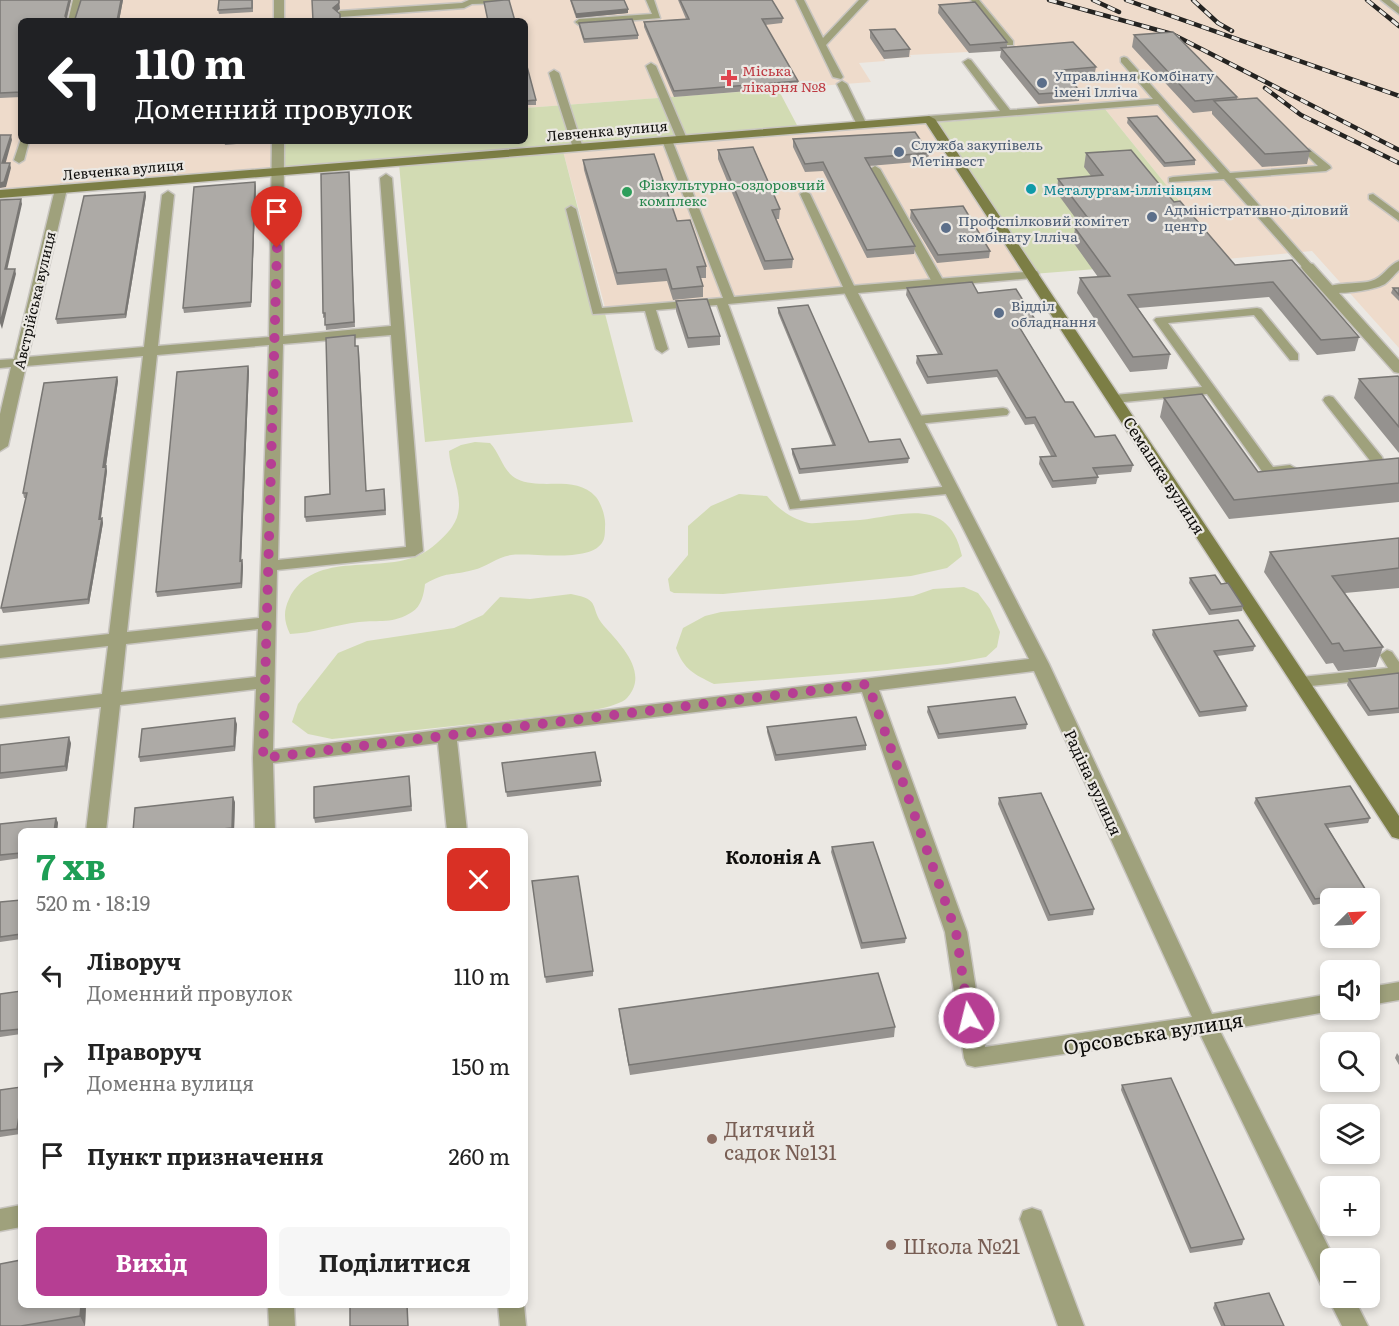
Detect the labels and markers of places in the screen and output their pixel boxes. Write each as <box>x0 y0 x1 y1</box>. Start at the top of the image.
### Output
place label: Міська лікарня №8 <box>742 60 826 96</box>
place label: Управління Комбінату імені Ілліча <box>1054 65 1215 101</box>
marker: Міська лікарня №8 <box>720 69 738 87</box>
marker: Управління Комбінату імені Ілліча <box>1035 76 1049 90</box>
place label: Служба закупівель Метінвест <box>911 134 1043 170</box>
marker: Служба закупівель Метінвест <box>892 145 906 159</box>
place label: Фізкультурно-оздоровчий комплекс <box>639 174 825 210</box>
place label: Металургам-іллічівцям <box>1043 179 1212 199</box>
marker: Металургам-іллічівцям <box>1024 182 1038 196</box>
marker: Фізкультурно-оздоровчий комплекс <box>620 185 634 199</box>
pin <box>251 186 302 248</box>
place label: Адміністративно-діловий центр <box>1164 199 1349 235</box>
place label: Профспілковий комітет комбінату Ілліча <box>958 210 1129 246</box>
marker: Адміністративно-діловий центр <box>1145 210 1159 224</box>
marker: Профспілковий комітет комбінату Ілліча <box>939 221 953 235</box>
place label: Відділ обладнання <box>1011 295 1097 331</box>
marker: Відділ обладнання <box>992 306 1006 320</box>
place label: Дитячий садок №131 <box>724 1113 837 1166</box>
marker: Дитячий садок №131 <box>705 1132 719 1146</box>
place label: Школа №21 <box>903 1230 1020 1260</box>
marker: Школа №21 <box>884 1238 898 1252</box>

